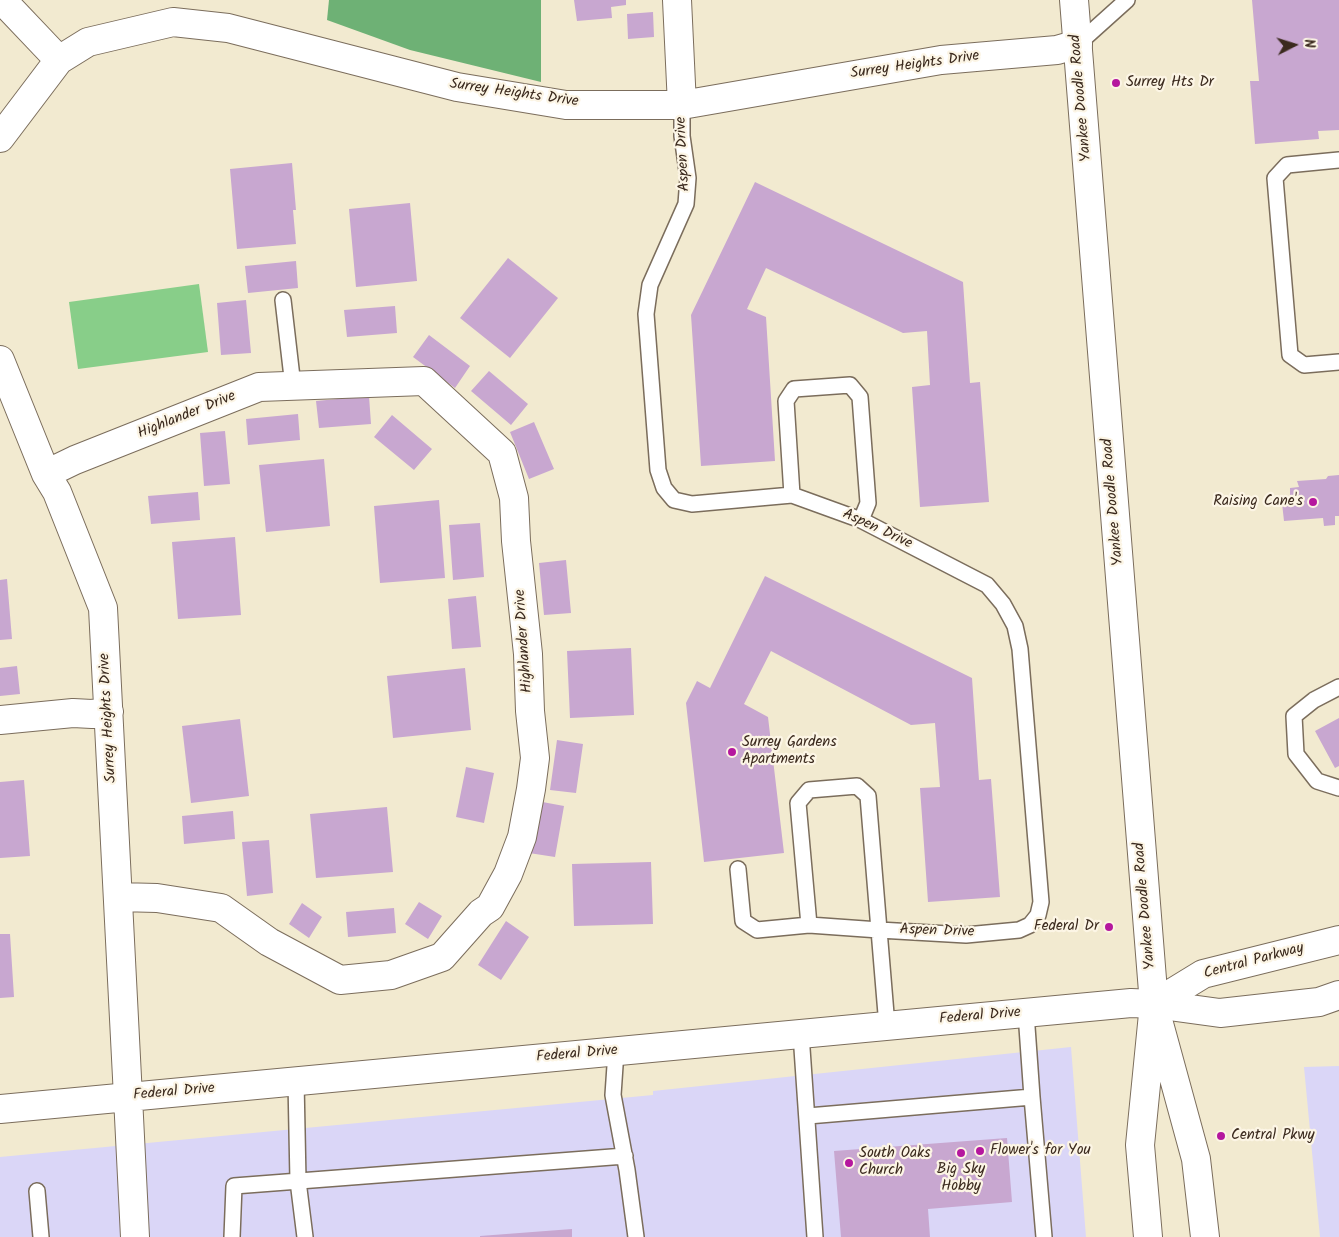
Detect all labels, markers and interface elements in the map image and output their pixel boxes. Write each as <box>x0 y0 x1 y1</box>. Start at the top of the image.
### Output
north arrow <box>1269 20 1319 70</box>
street label: Yankee Doodle Road <box>1067 34 1097 162</box>
text: N <box>1298 38 1320 49</box>
street label: Surrey Heights Drive <box>849 48 981 84</box>
place label: Surrey Hts Dr <box>1126 74 1214 92</box>
street label: Surrey Heights Drive <box>448 76 580 112</box>
marker: Surrey Hts Dr <box>1110 77 1122 89</box>
street label: Aspen Drive <box>673 116 695 192</box>
street label: Highlander Drive <box>135 388 239 444</box>
street label: Yankee Doodle Road <box>1099 438 1129 566</box>
place label: Raising Cane's <box>1213 493 1303 511</box>
marker: Raising Cane's <box>1307 496 1319 508</box>
street label: Aspen Drive <box>839 506 915 554</box>
street label: Highlander Drive <box>512 589 538 693</box>
street label: Surrey Heights Drive <box>97 653 121 783</box>
place label: Surrey Gardens Apartments <box>742 734 837 769</box>
marker: Surrey Gardens Apartments <box>726 746 738 758</box>
street label: Yankee Doodle Road <box>1131 842 1161 970</box>
place label: Federal Dr <box>1034 918 1099 936</box>
marker: Federal Dr <box>1103 921 1115 933</box>
street label: Aspen Drive <box>899 922 975 942</box>
street label: Central Parkway <box>1202 940 1306 984</box>
street label: Federal Drive <box>938 1004 1022 1030</box>
street label: Federal Drive <box>535 1042 619 1068</box>
street label: Federal Drive <box>132 1080 216 1106</box>
place label: Central Pkwy <box>1231 1127 1315 1145</box>
marker: Central Pkwy <box>1215 1130 1227 1142</box>
place label: Flower's for You <box>990 1142 1091 1160</box>
place label: South Oaks Church <box>859 1145 930 1180</box>
marker: Flower's for You <box>974 1145 986 1157</box>
marker: Big Sky Hobby <box>955 1147 967 1159</box>
marker: South Oaks Church <box>843 1157 855 1169</box>
place label: Big Sky Hobby <box>937 1161 985 1196</box>

